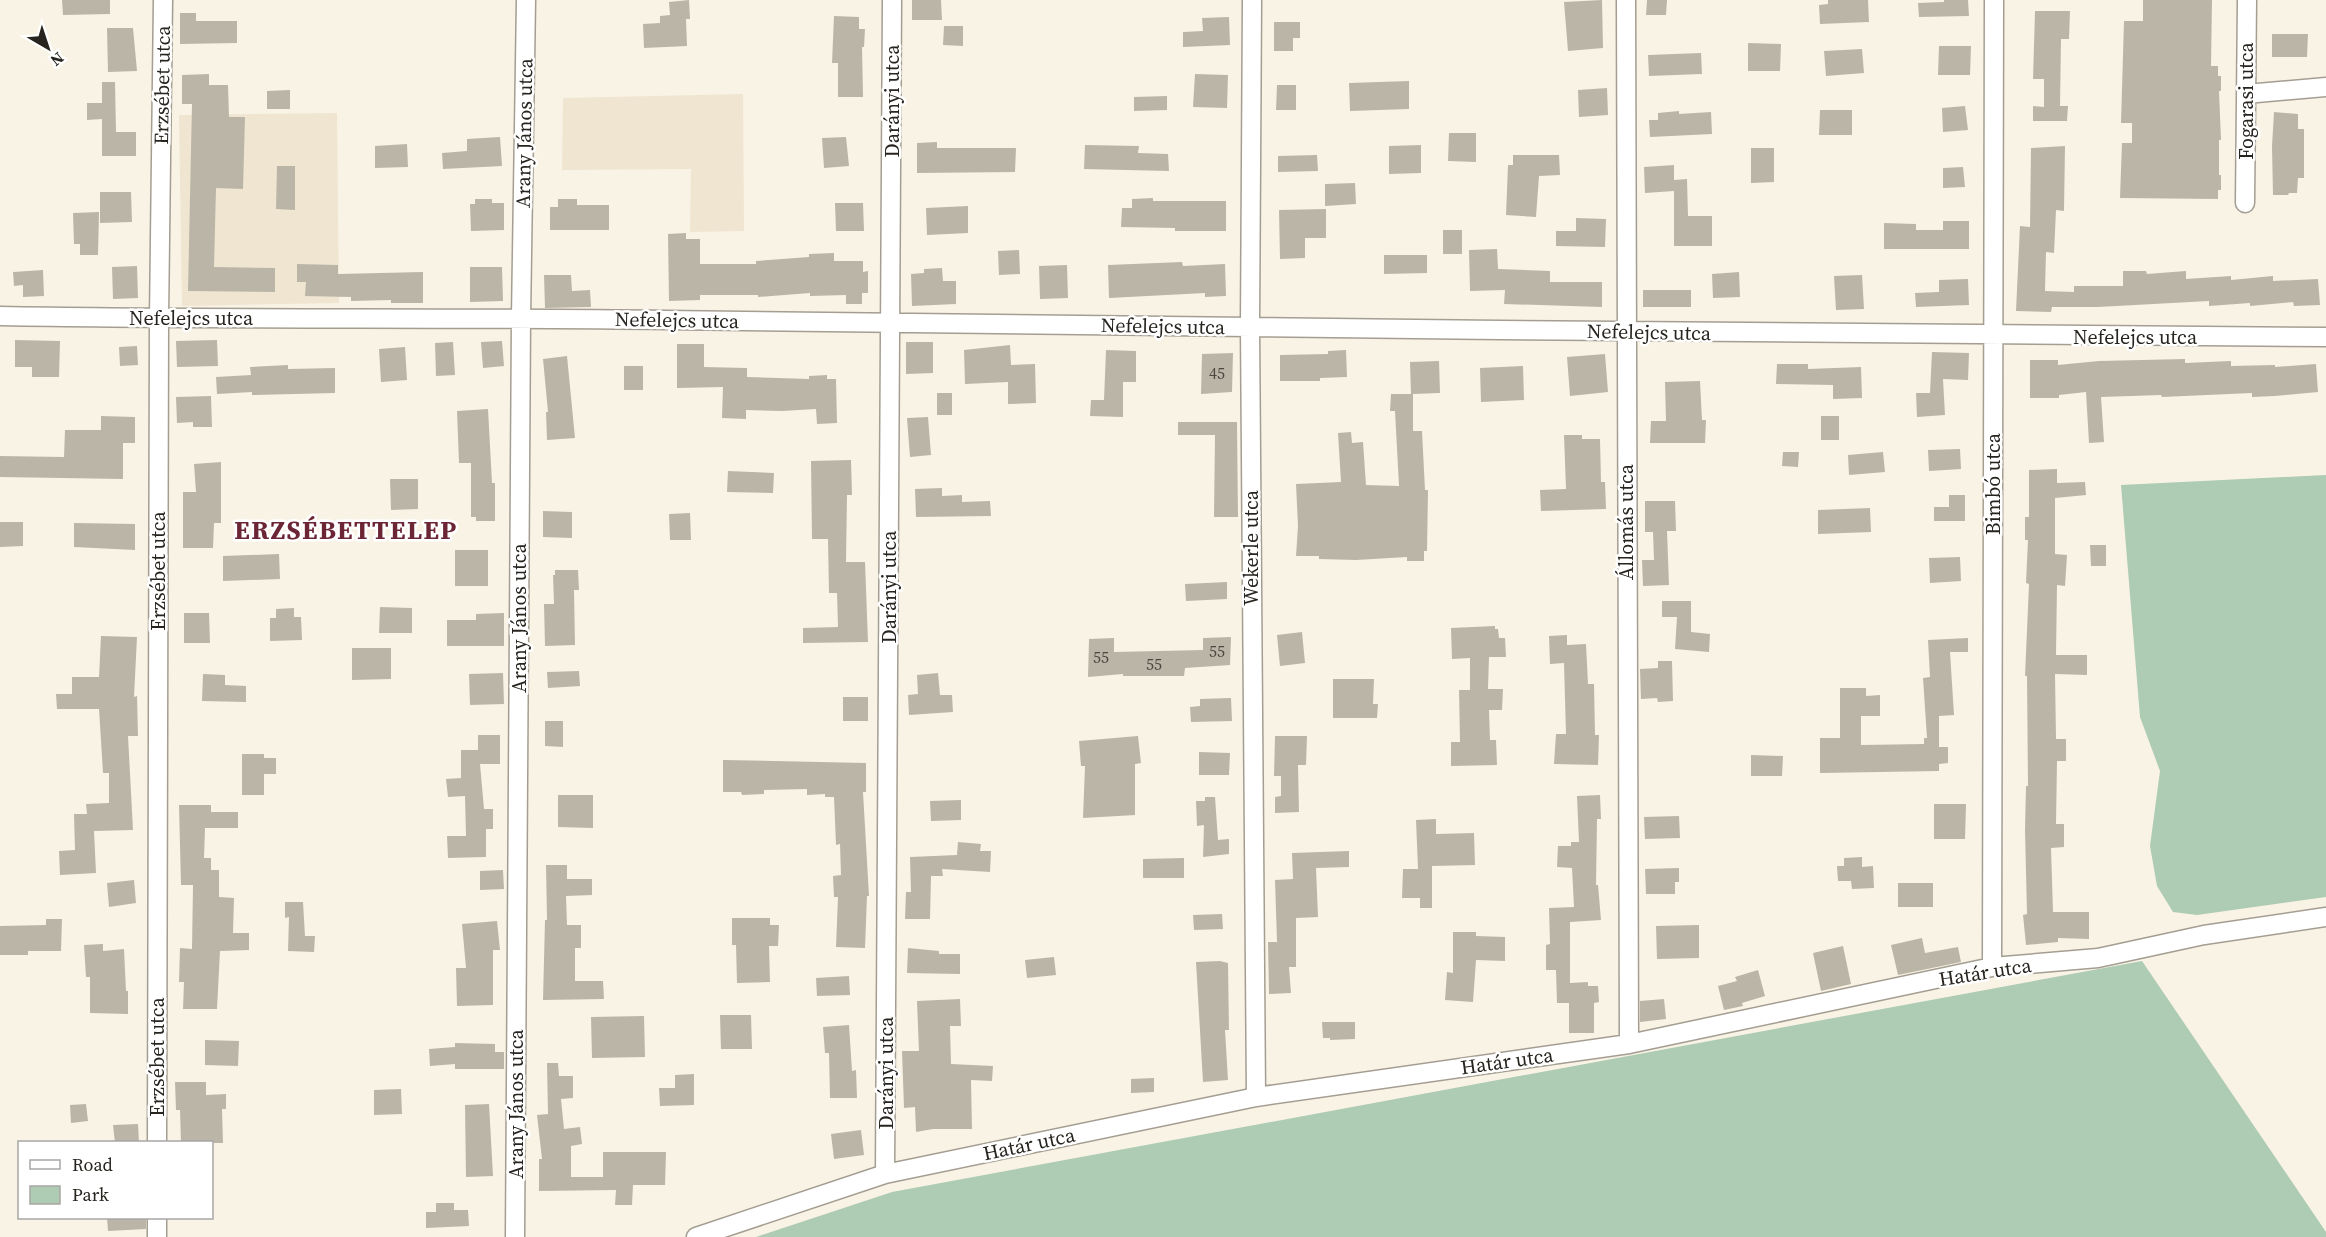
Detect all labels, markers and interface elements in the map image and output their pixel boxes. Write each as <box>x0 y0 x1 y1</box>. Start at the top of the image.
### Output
north arrow <box>18 18 78 78</box>
street label: Erzsébet utca <box>147 24 177 145</box>
street label: Fogarasi utca <box>2232 41 2260 160</box>
street label: Darányi utca <box>878 44 906 158</box>
text: N <box>46 47 69 72</box>
street label: Arany János utca <box>509 57 539 208</box>
street label: Nefelejcs utca <box>129 304 254 332</box>
street label: Nefelejcs utca <box>615 305 740 335</box>
street label: Nefelejcs utca <box>1101 311 1226 341</box>
street label: Nefelejcs utca <box>1587 317 1712 347</box>
street label: Nefelejcs utca <box>2073 323 2198 351</box>
house number: 45 <box>1209 362 1225 384</box>
street label: Bimbó utca <box>1979 432 2007 535</box>
street label: Állomás utca <box>1612 463 1640 580</box>
street label: Wekerle utca <box>1237 489 1265 606</box>
street label: Erzsébet utca <box>144 511 172 631</box>
district label: ERZSÉBETTELEP <box>234 512 458 548</box>
street label: Darányi utca <box>875 530 903 644</box>
street label: Arany János utca <box>505 542 533 693</box>
house number: 55 <box>1209 640 1225 662</box>
house number: 55 <box>1093 646 1109 668</box>
house number: 55 <box>1146 653 1162 675</box>
street label: Határ utca <box>1937 951 2034 993</box>
street label: Erzsébet utca <box>143 997 171 1117</box>
street label: Darányi utca <box>872 1016 900 1130</box>
street label: Arany János utca <box>502 1028 530 1179</box>
street label: Határ utca <box>1459 1041 1556 1081</box>
street label: Határ utca <box>980 1120 1078 1167</box>
legend <box>18 1141 213 1219</box>
text: Road <box>72 1152 113 1177</box>
text: Park <box>72 1182 109 1207</box>

